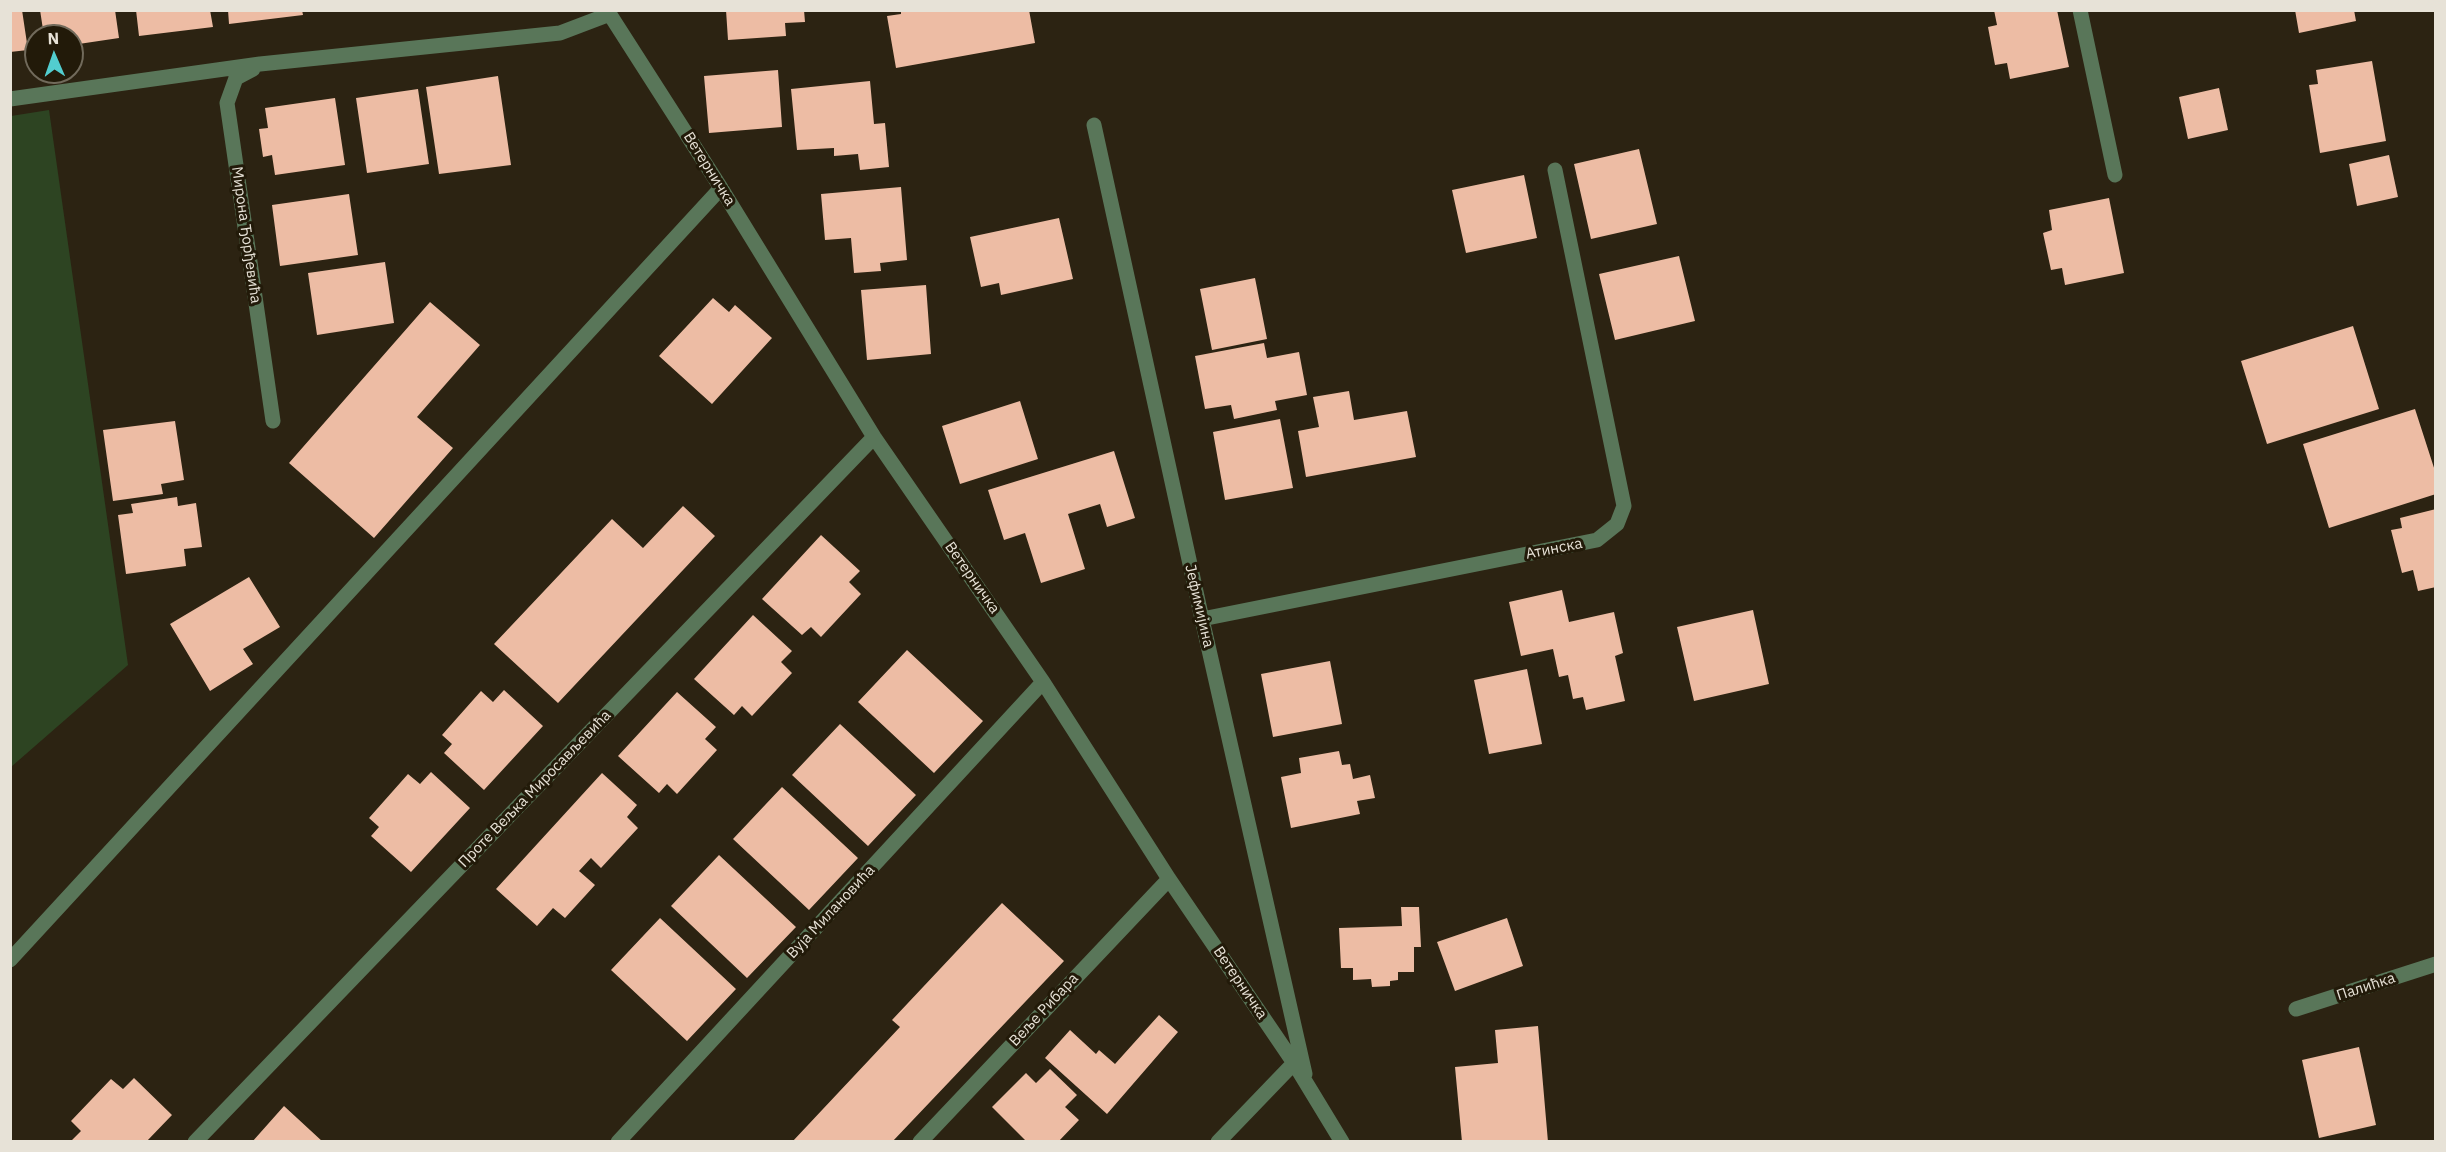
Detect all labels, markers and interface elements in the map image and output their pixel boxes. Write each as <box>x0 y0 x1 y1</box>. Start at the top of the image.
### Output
north arrow <box>24 24 84 84</box>
text: N <box>47 28 60 48</box>
street label: Ветерничка <box>679 129 739 209</box>
street label: Мирона Ђорђевића <box>227 166 265 304</box>
street label: Атинска <box>1524 535 1584 563</box>
street label: Ветерничка <box>941 539 1003 617</box>
street label: Јефимијина <box>1181 563 1217 649</box>
street label: Проте Вељка Миросављевића <box>455 707 615 871</box>
street label: Вуја Милановића <box>783 862 879 962</box>
street label: Ветерничка <box>1209 943 1271 1023</box>
street label: Палићка <box>2334 969 2398 1005</box>
street label: Веље Рибара <box>1006 970 1082 1050</box>

